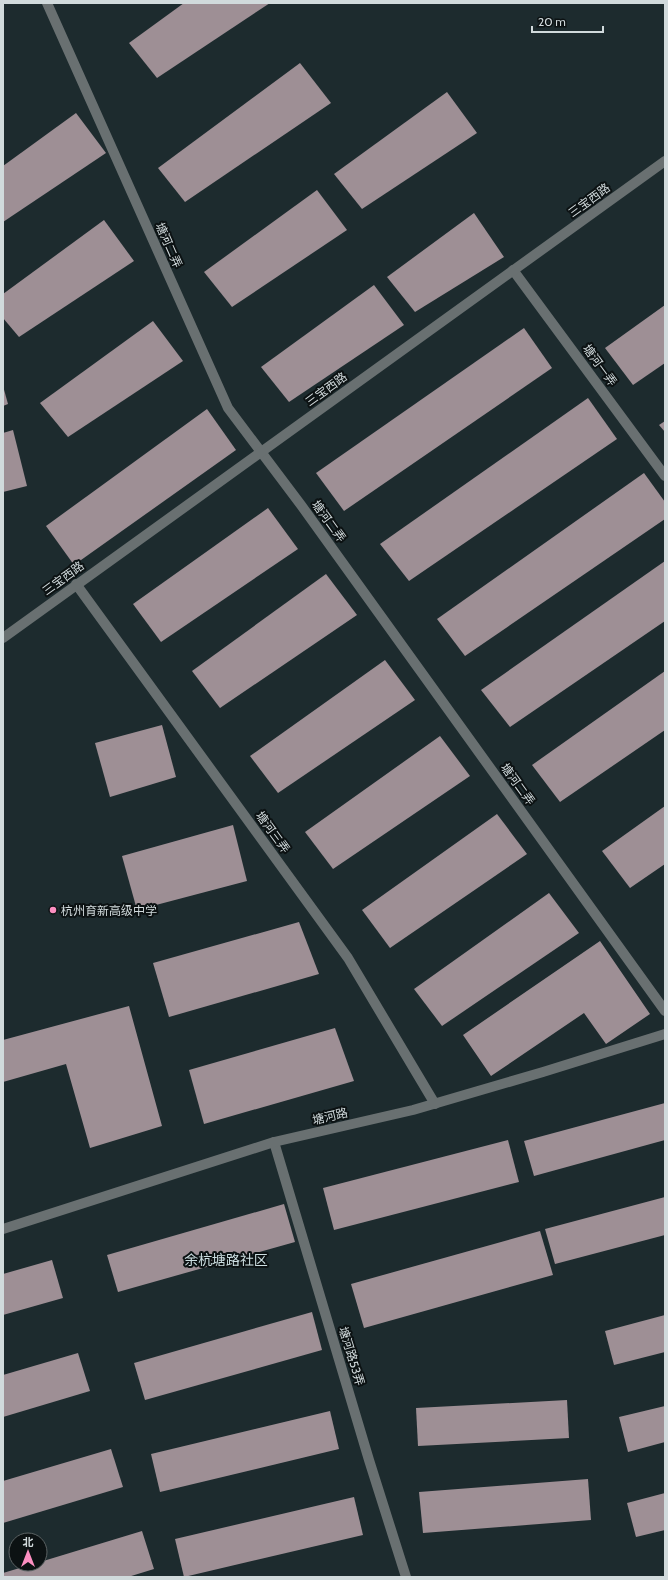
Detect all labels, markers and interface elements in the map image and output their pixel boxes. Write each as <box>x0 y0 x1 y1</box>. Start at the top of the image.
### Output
scale bar <box>532 8 603 34</box>
text: 20 m <box>538 14 566 29</box>
street label: 三宝西路 <box>565 180 613 220</box>
street label: 塘河二弄 <box>152 220 186 270</box>
street label: 塘河一弄 <box>580 341 620 389</box>
street label: 三宝西路 <box>302 369 350 409</box>
street label: 塘河二弄 <box>309 497 349 545</box>
street label: 三宝西路 <box>39 558 87 598</box>
street label: 塘河二弄 <box>498 760 538 808</box>
street label: 塘河三弄 <box>253 808 293 856</box>
place label: 杭州育新高级中学 <box>61 903 157 918</box>
marker: 杭州育新高级中学 <box>48 905 58 915</box>
street label: 塘河路 <box>311 1105 349 1127</box>
district label: 余杭塘路社区 <box>184 1251 268 1269</box>
street label: 塘河路53弄 <box>336 1325 368 1387</box>
north arrow <box>8 1532 48 1572</box>
text: 北 <box>23 1535 34 1549</box>

